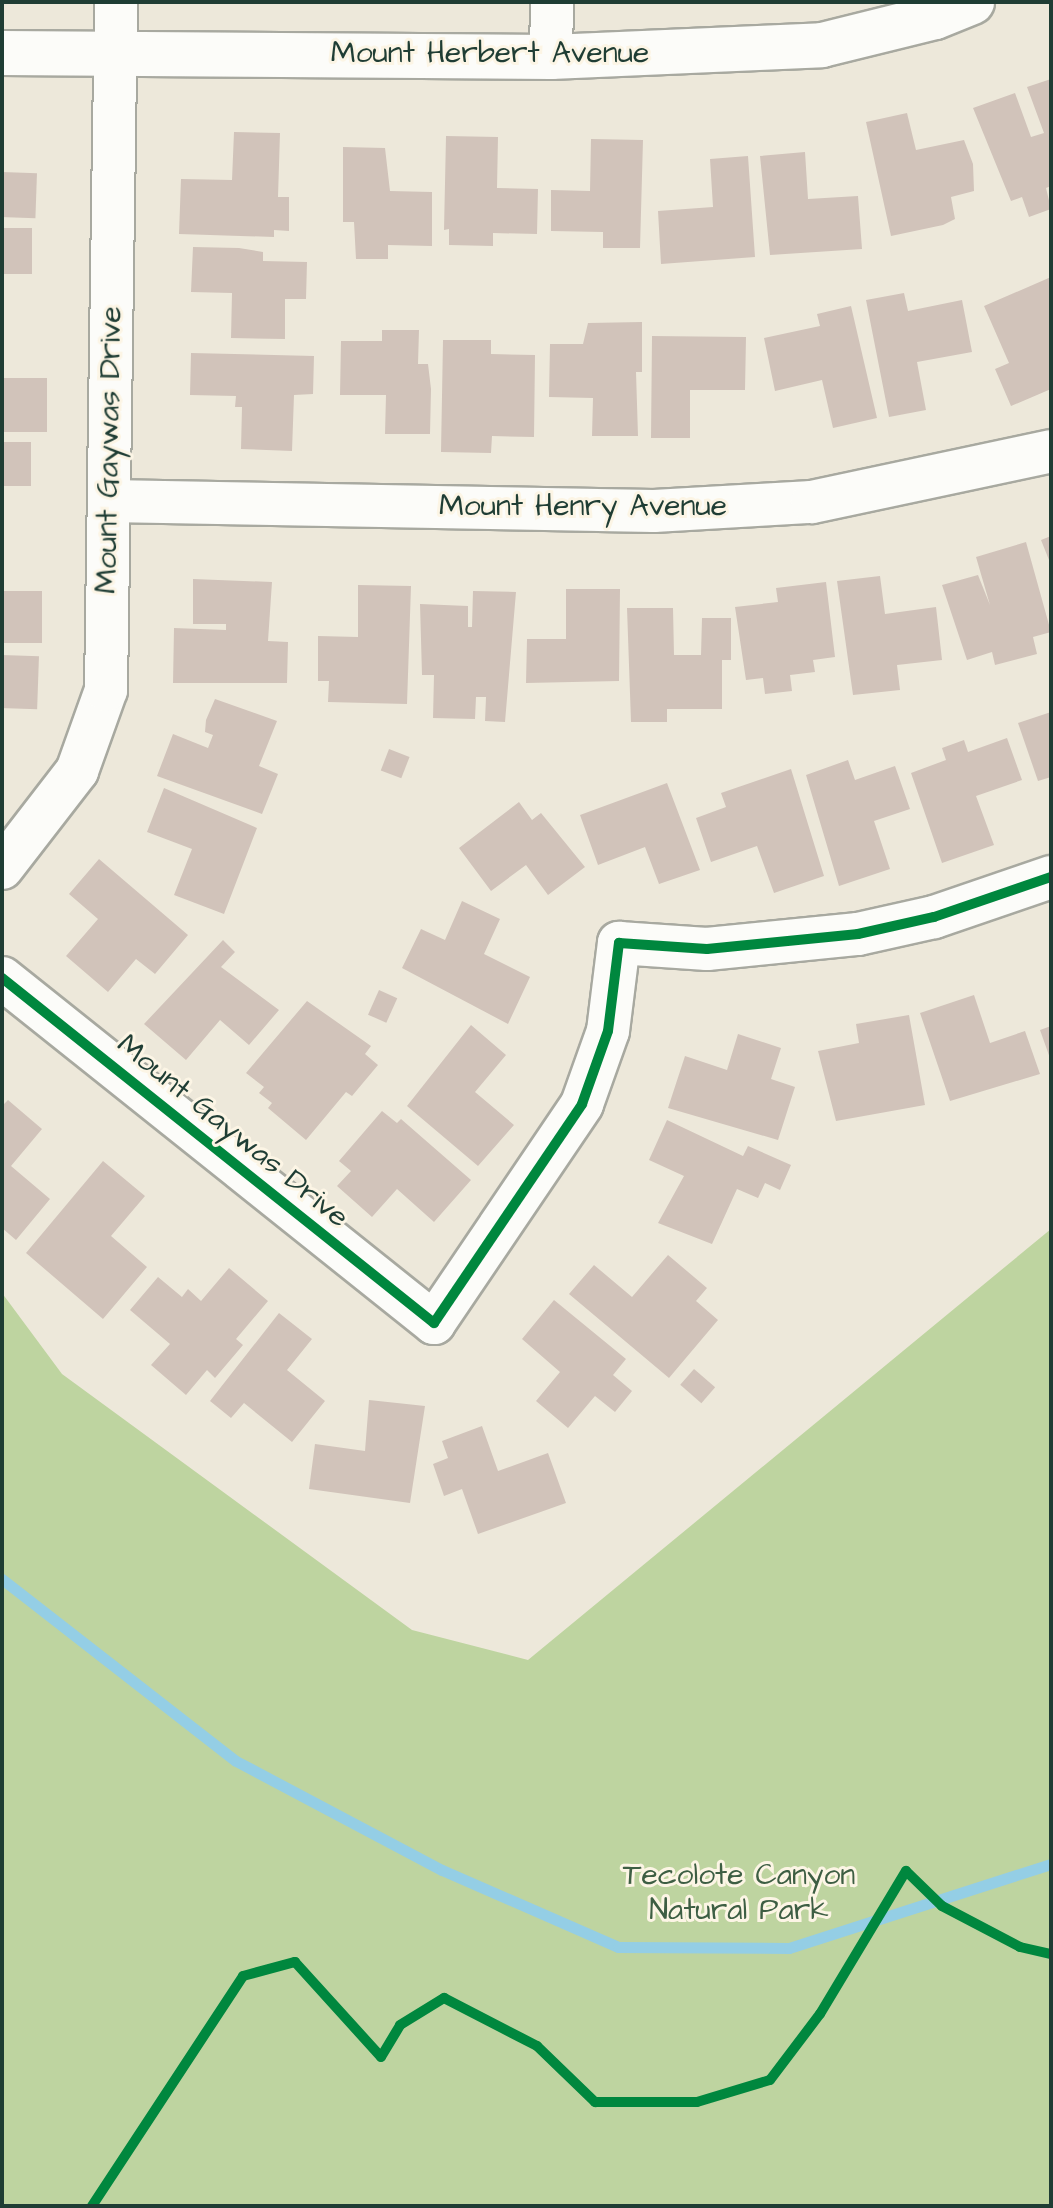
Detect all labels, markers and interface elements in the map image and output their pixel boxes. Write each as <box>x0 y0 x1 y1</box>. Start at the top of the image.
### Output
street label: Mount Herbert Avenue <box>331 35 649 71</box>
street label: Mount Gaywas Drive <box>88 306 130 594</box>
street label: Mount Henry Avenue <box>439 488 727 524</box>
street label: Mount Gaywas Drive <box>110 1027 356 1235</box>
park label: Tecolote Canyon Natural Park <box>623 1857 855 1928</box>

